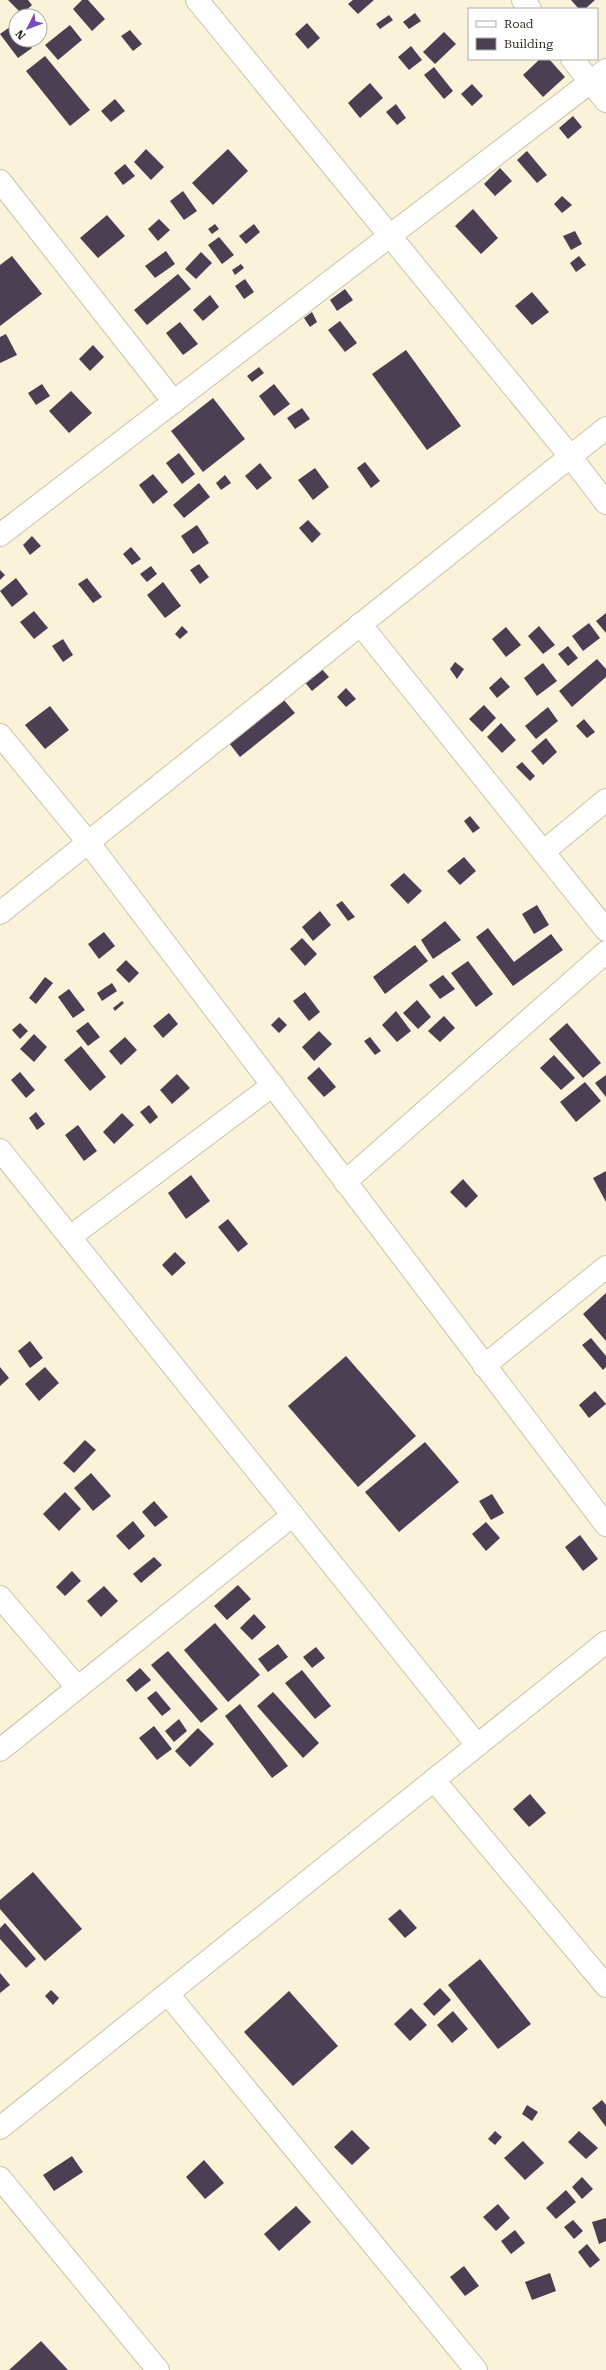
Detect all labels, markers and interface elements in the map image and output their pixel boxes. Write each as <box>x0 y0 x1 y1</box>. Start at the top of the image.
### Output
north arrow <box>8 8 48 48</box>
legend <box>468 8 598 60</box>
text: Road <box>504 17 534 31</box>
text: N <box>13 26 29 42</box>
text: Building <box>504 37 553 51</box>

